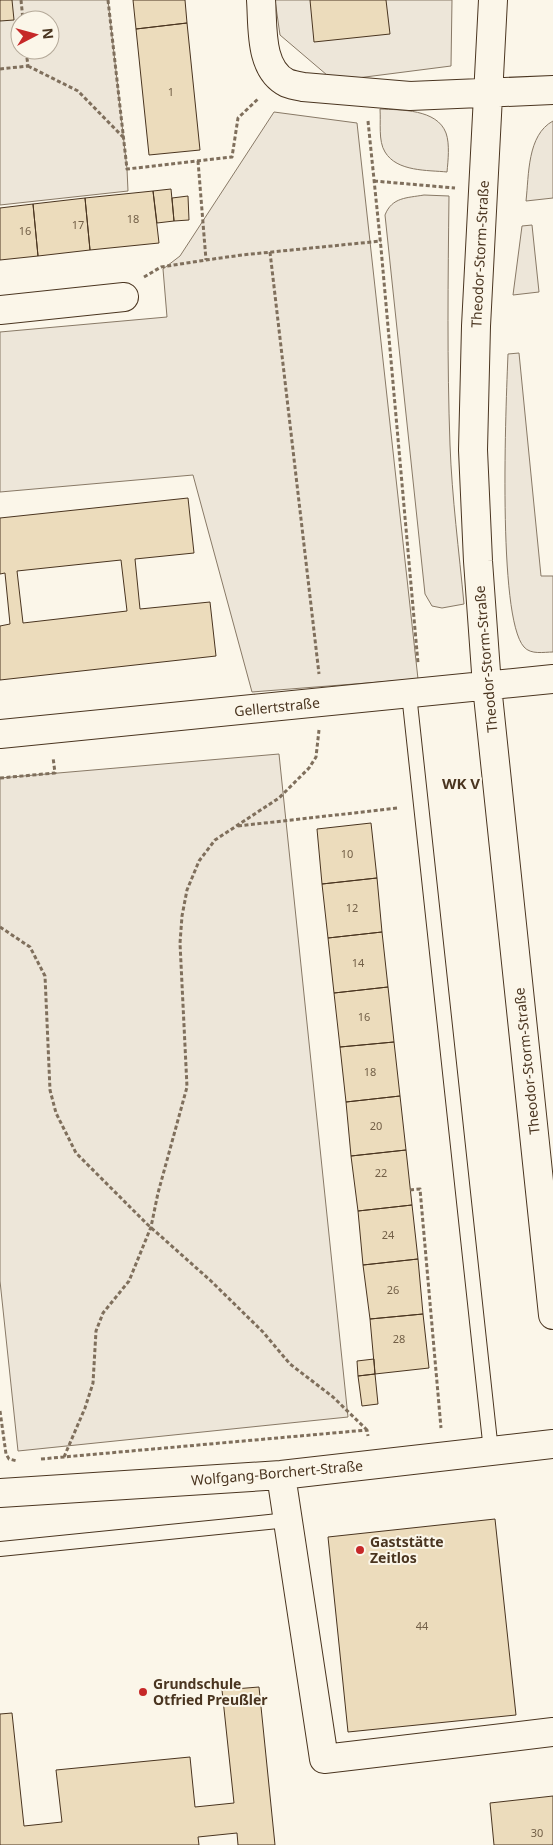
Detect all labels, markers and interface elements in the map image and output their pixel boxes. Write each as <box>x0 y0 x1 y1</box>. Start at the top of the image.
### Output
north arrow <box>10 10 60 60</box>
text: N <box>38 27 58 40</box>
house number: 1 <box>168 84 174 99</box>
street label: Theodor-Storm-Straße <box>466 180 493 328</box>
house number: 18 <box>127 211 139 226</box>
house number: 17 <box>72 217 84 232</box>
house number: 16 <box>19 223 31 238</box>
street label: Theodor-Storm-Straße <box>470 585 501 733</box>
street label: Gellertstraße <box>233 693 321 720</box>
district label: WK V <box>442 773 480 793</box>
house number: 10 <box>341 846 353 861</box>
house number: 12 <box>346 900 358 915</box>
house number: 14 <box>352 955 365 970</box>
street label: Theodor-Storm-Straße <box>509 987 544 1135</box>
house number: 16 <box>358 1009 370 1024</box>
house number: 18 <box>364 1064 376 1079</box>
house number: 20 <box>370 1118 382 1133</box>
house number: 22 <box>375 1165 387 1180</box>
house number: 24 <box>382 1227 395 1242</box>
house number: 26 <box>387 1282 399 1297</box>
house number: 28 <box>393 1331 405 1346</box>
street label: Wolfgang-Borchert-Straße <box>190 1456 364 1489</box>
place label: Gaststätte Zeitlos <box>370 1532 444 1567</box>
marker: Gaststätte Zeitlos <box>354 1544 366 1556</box>
house number: 44 <box>416 1618 429 1633</box>
place label: Grundschule Otfried Preußler <box>153 1674 268 1709</box>
marker: Grundschule Otfried Preußler <box>137 1686 149 1698</box>
house number: 30 <box>531 1825 543 1840</box>

